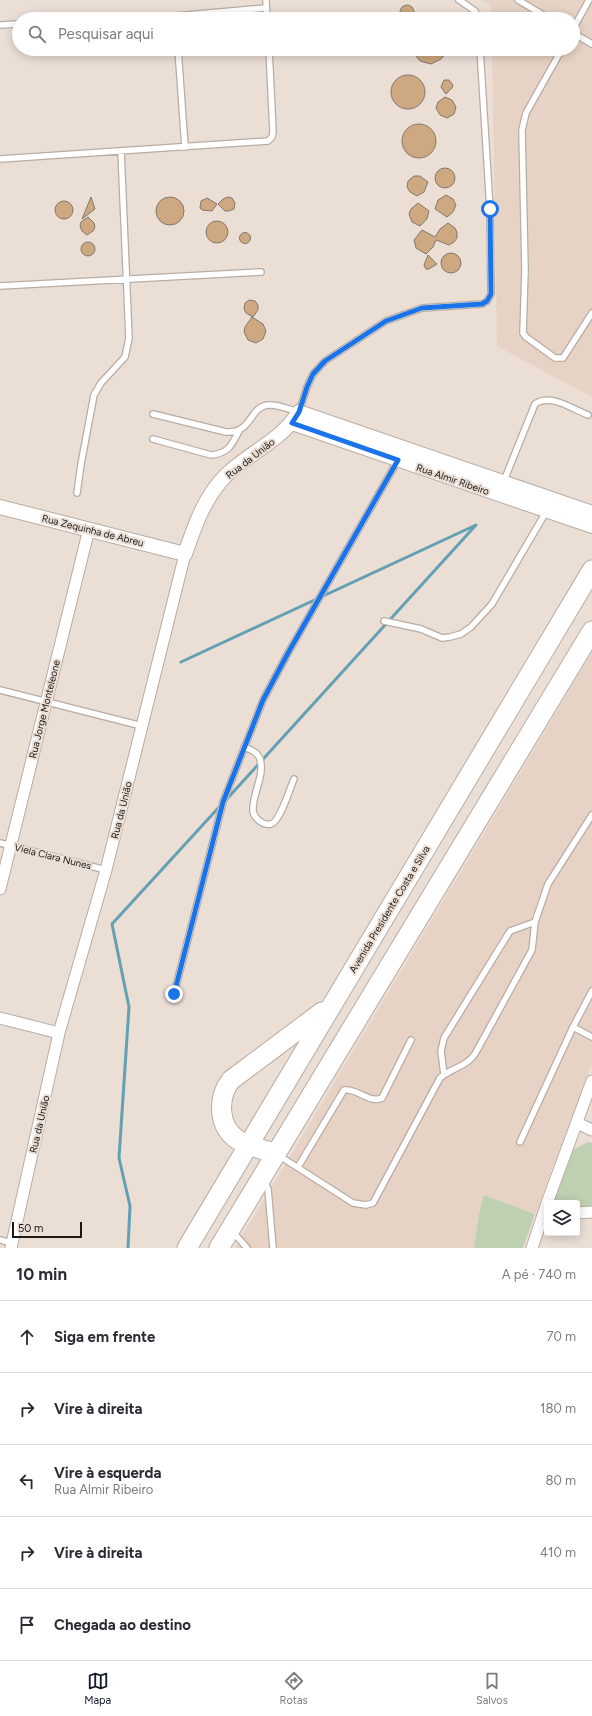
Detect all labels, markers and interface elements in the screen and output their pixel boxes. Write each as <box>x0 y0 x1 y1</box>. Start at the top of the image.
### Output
search box <box>12 12 580 56</box>
icon: search <box>26 23 48 45</box>
text: Pesquisar aqui <box>58 25 154 43</box>
route start <box>481 200 499 218</box>
street label: Rua da União <box>223 435 278 482</box>
street label: Rua Almir Ribeiro <box>415 461 491 498</box>
street label: Rua Zequinha de Abreu <box>41 512 145 549</box>
street label: Rua Jorge Monteleone <box>26 658 63 760</box>
street label: Rua da União <box>108 780 135 840</box>
street label: Viela Clara Nunes <box>13 841 93 872</box>
street label: Avenida Presidente Costa e Silva <box>346 843 433 975</box>
route end <box>165 985 183 1003</box>
street label: Rua da União <box>27 1094 52 1154</box>
map controls <box>544 1200 580 1236</box>
button: layers <box>544 1200 580 1236</box>
scale bar <box>12 1220 82 1239</box>
text: 50 m <box>18 1222 43 1235</box>
text: 10 min <box>16 1264 67 1284</box>
text: A pé · 740 m <box>502 1267 576 1282</box>
icon: ahead <box>16 1326 38 1348</box>
text: Siga em frente <box>54 1328 155 1346</box>
text: 70 m <box>546 1329 576 1344</box>
icon: right <box>16 1398 38 1420</box>
text: Vire à direita <box>54 1400 143 1418</box>
text: 180 m <box>540 1401 576 1416</box>
text: Vire à esquerda <box>54 1464 161 1482</box>
icon: left <box>16 1470 38 1492</box>
text: 80 m <box>545 1473 576 1488</box>
text: Rua Almir Ribeiro <box>54 1482 153 1497</box>
icon: right <box>16 1542 38 1564</box>
text: Vire à direita <box>54 1544 143 1562</box>
text: 410 m <box>540 1545 576 1560</box>
icon: arrive <box>16 1614 38 1636</box>
text: Chegada ao destino <box>54 1616 191 1634</box>
tab: Mapa <box>84 1670 111 1707</box>
tab: Rotas <box>280 1670 308 1707</box>
tab: Salvos <box>476 1670 508 1707</box>

